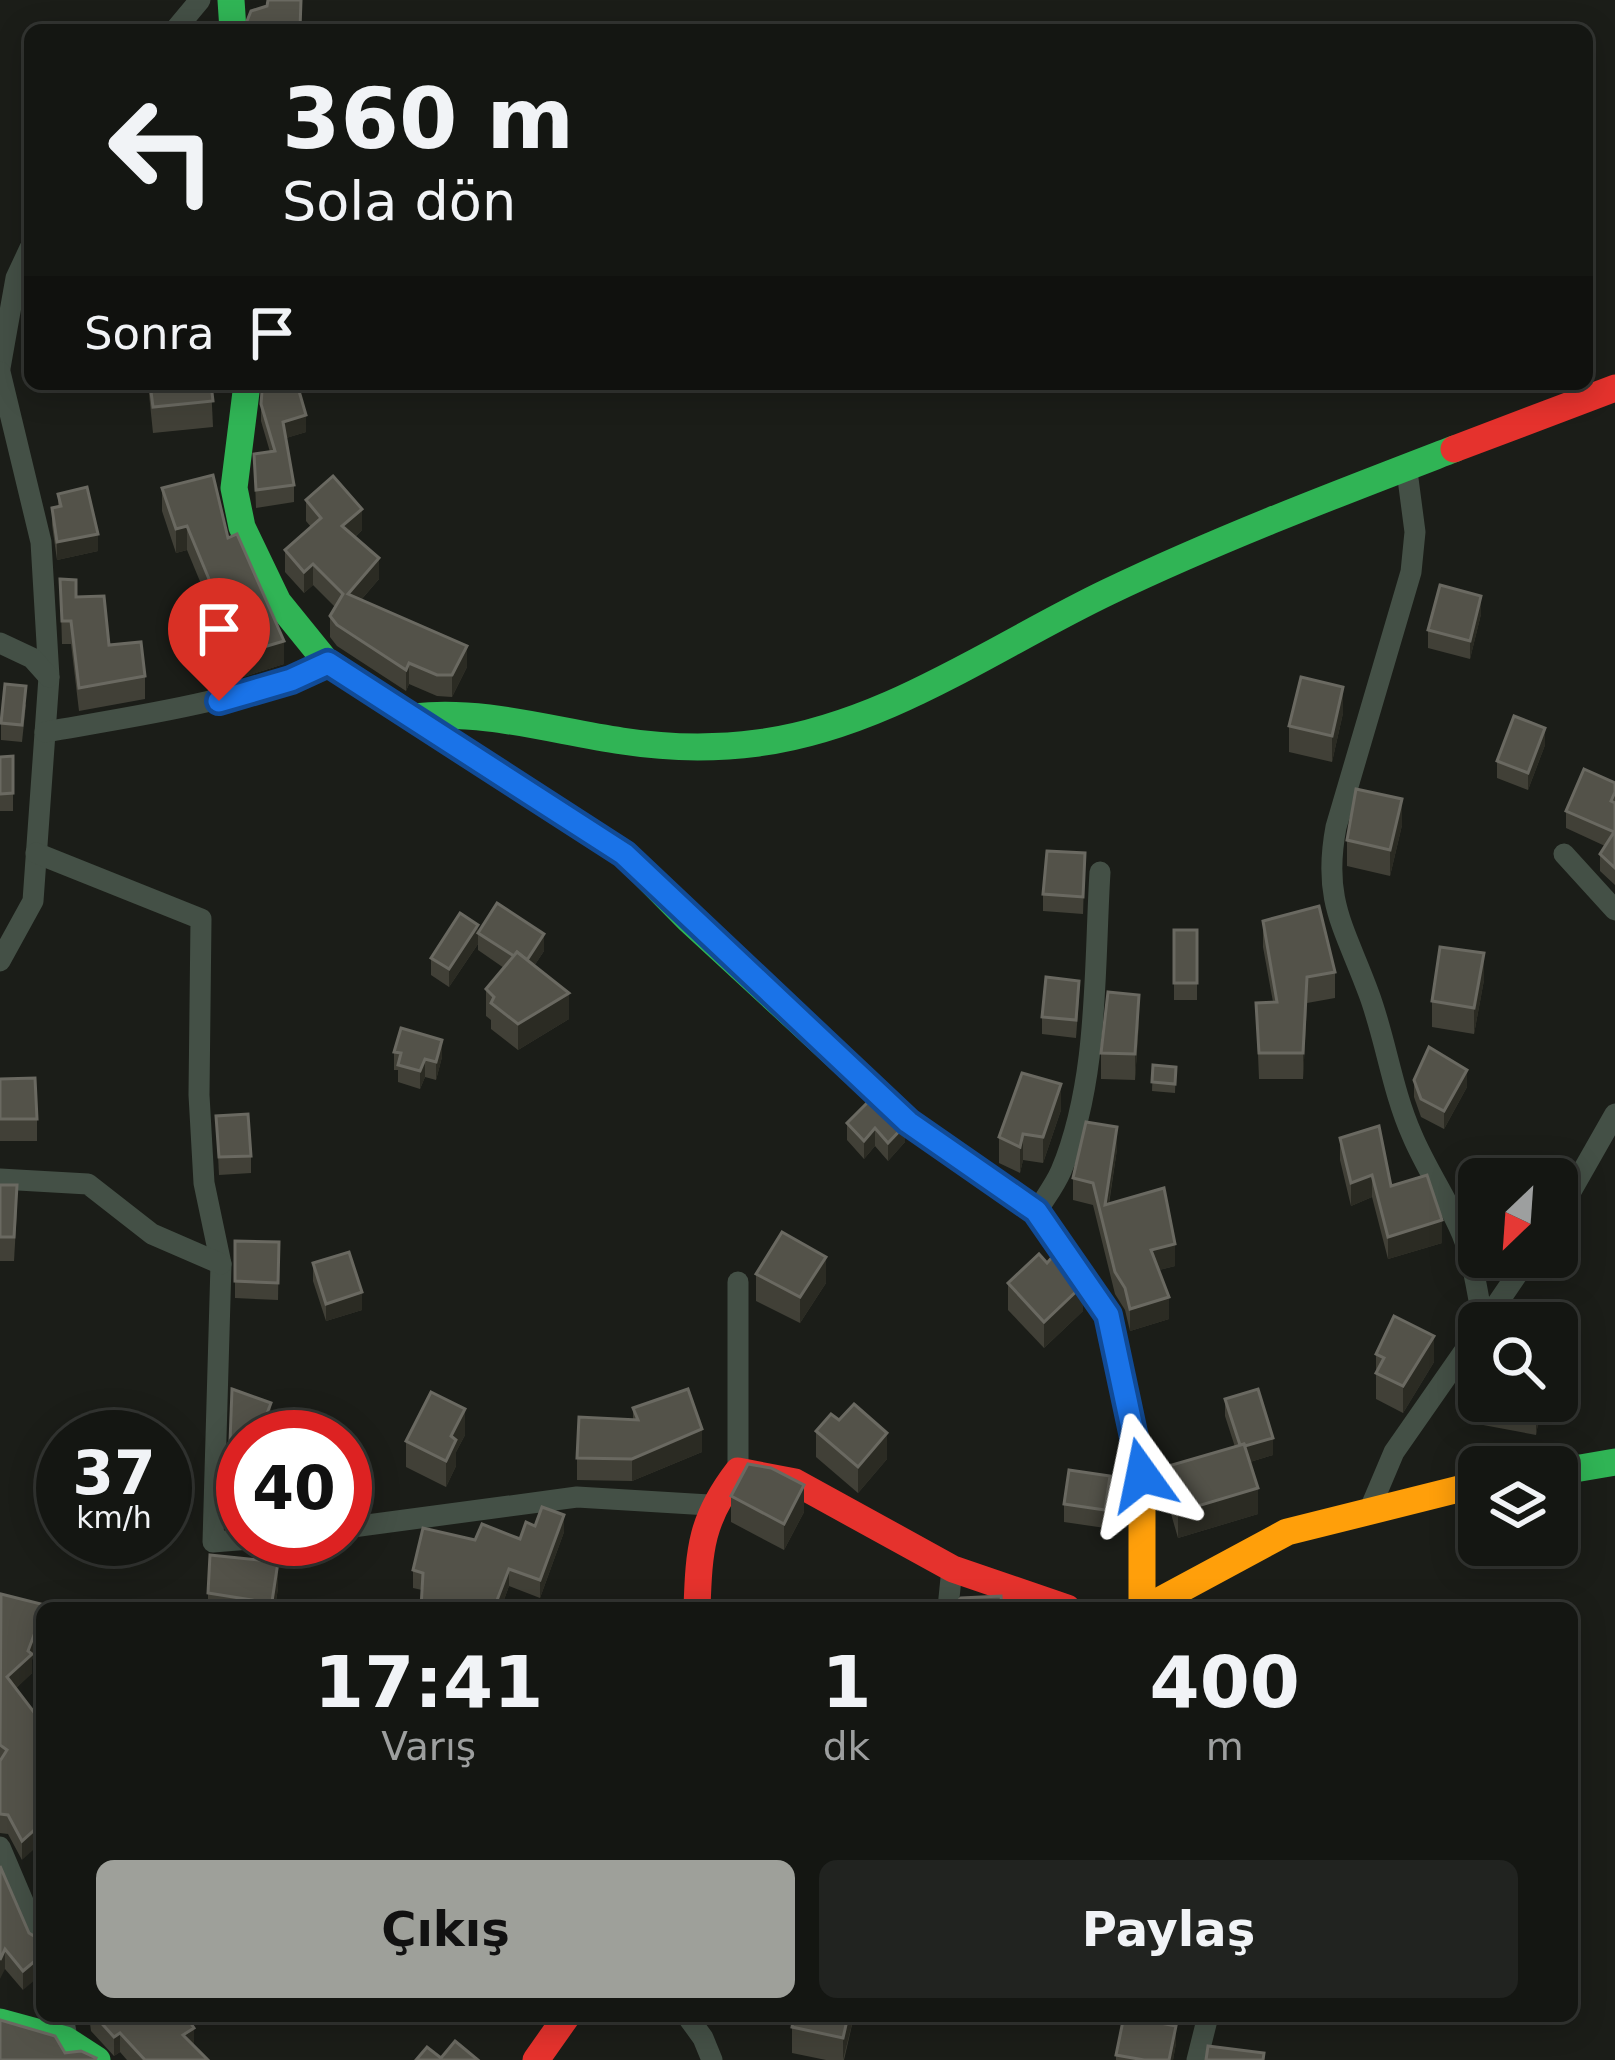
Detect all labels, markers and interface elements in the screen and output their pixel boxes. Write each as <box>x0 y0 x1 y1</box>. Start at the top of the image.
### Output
text: 360 m <box>282 70 574 168</box>
icon: left <box>84 72 240 228</box>
text: Sola dön <box>282 170 516 233</box>
icon: arrive <box>239 300 305 366</box>
text: Sonra <box>84 307 215 360</box>
pin <box>168 578 270 701</box>
icon: arrive <box>186 596 252 662</box>
north arrow <box>1458 1158 1578 1278</box>
map controls <box>1458 1158 1578 1566</box>
button: search <box>1458 1302 1578 1422</box>
speed limit sign: 40 <box>216 1410 372 1566</box>
position arrow <box>1079 1412 1205 1538</box>
text: 37 <box>72 1438 156 1508</box>
button: layers <box>1458 1446 1578 1566</box>
text: km/h <box>76 1500 152 1535</box>
text: 17:41 <box>314 1640 543 1724</box>
text: 1 <box>821 1640 871 1724</box>
text: 400 <box>1150 1640 1300 1724</box>
text: Varış <box>381 1724 476 1769</box>
text: dk <box>823 1724 870 1769</box>
text: m <box>1206 1724 1244 1769</box>
button: Çıkış <box>96 1860 795 1998</box>
button: Paylaş <box>819 1860 1518 1998</box>

